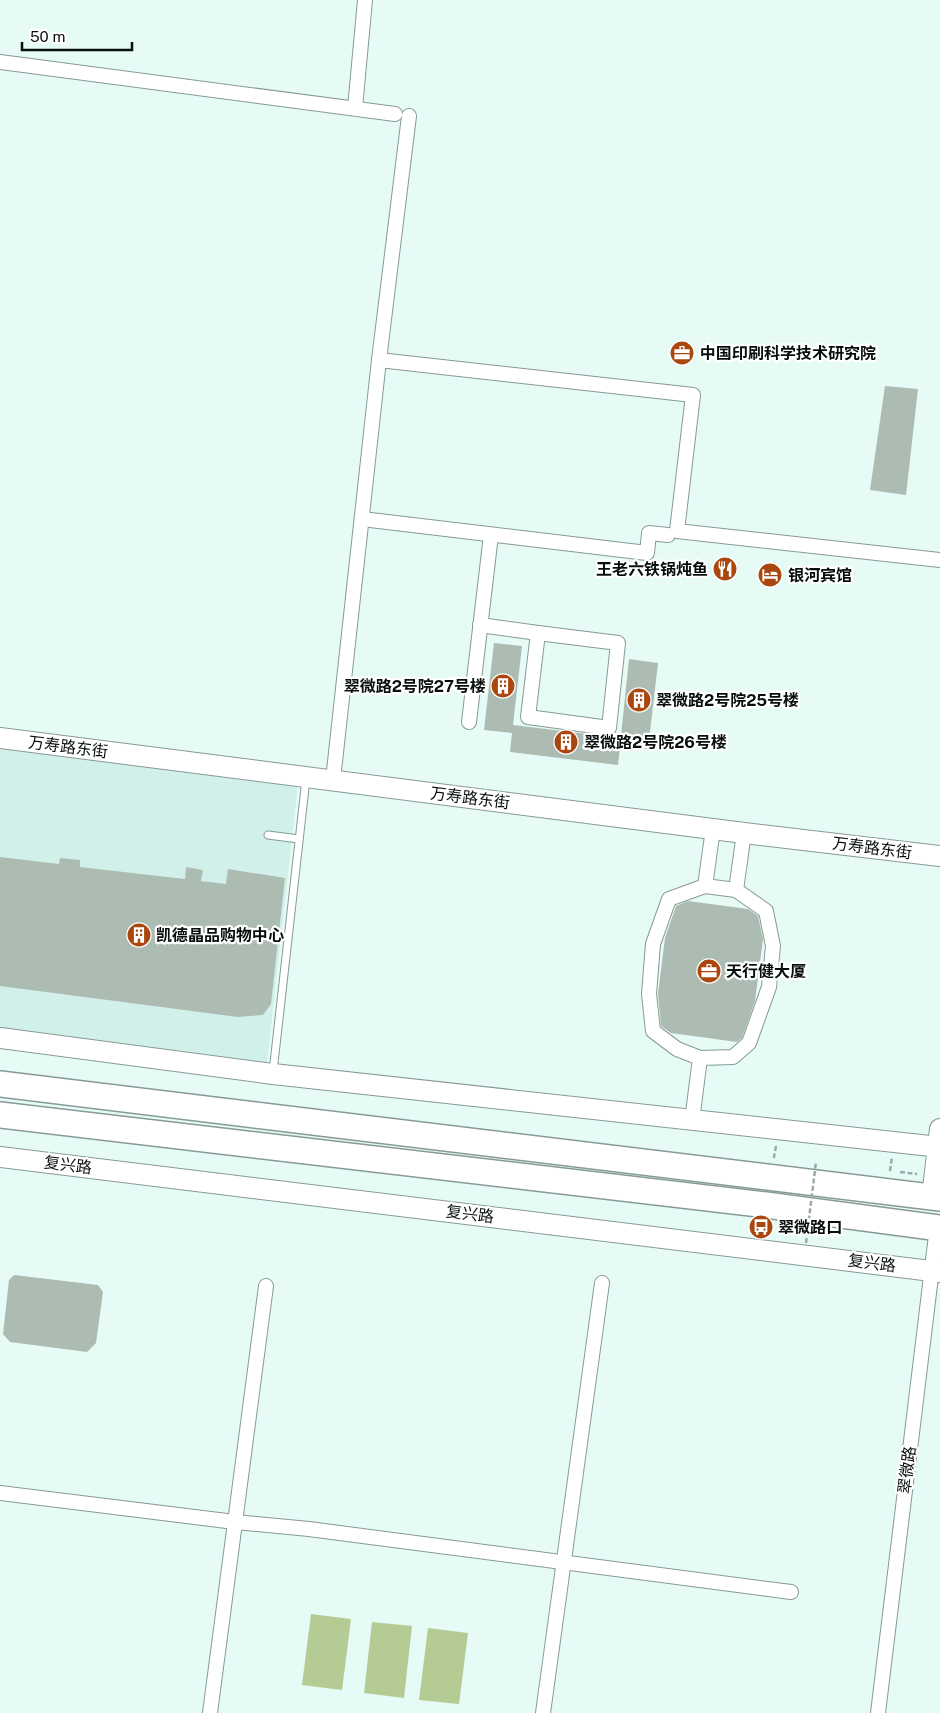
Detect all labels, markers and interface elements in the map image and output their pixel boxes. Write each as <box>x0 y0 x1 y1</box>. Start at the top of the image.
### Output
scale bar <box>22 20 132 52</box>
text: 50 m <box>30 28 65 45</box>
office icon: 中国印刷科学技术研究院 <box>669 340 695 366</box>
place label: 中国印刷科学技术研究院 <box>700 344 876 363</box>
restaurant icon: 王老六铁锅炖鱼 <box>712 556 738 582</box>
place label: 王老六铁锅炖鱼 <box>596 560 708 579</box>
hotel icon: 银河宾馆 <box>757 562 783 588</box>
place label: 银河宾馆 <box>788 566 852 585</box>
building icon: 翠微路2号院27号楼 <box>490 673 516 699</box>
place label: 翠微路2号院27号楼 <box>344 677 486 696</box>
building icon: 翠微路2号院25号楼 <box>626 687 652 713</box>
place label: 翠微路2号院25号楼 <box>656 691 799 710</box>
building icon: 翠微路2号院26号楼 <box>553 729 579 755</box>
street label: 万寿路东街 <box>27 733 109 761</box>
place label: 翠微路2号院26号楼 <box>584 733 727 752</box>
street label: 万寿路东街 <box>429 784 511 812</box>
street label: 万寿路东街 <box>831 834 913 862</box>
building icon: 凯德晶品购物中心 <box>126 922 152 948</box>
place label: 凯德晶品购物中心 <box>156 926 284 945</box>
office icon: 天行健大厦 <box>696 958 722 984</box>
place label: 天行健大厦 <box>726 962 806 981</box>
street label: 复兴路 <box>43 1153 93 1177</box>
street label: 复兴路 <box>445 1202 495 1226</box>
bus stop icon: 翠微路口 <box>748 1214 774 1240</box>
place label: 翠微路口 <box>778 1218 842 1237</box>
street label: 复兴路 <box>847 1251 897 1275</box>
street label: 翠微路 <box>895 1445 919 1495</box>

